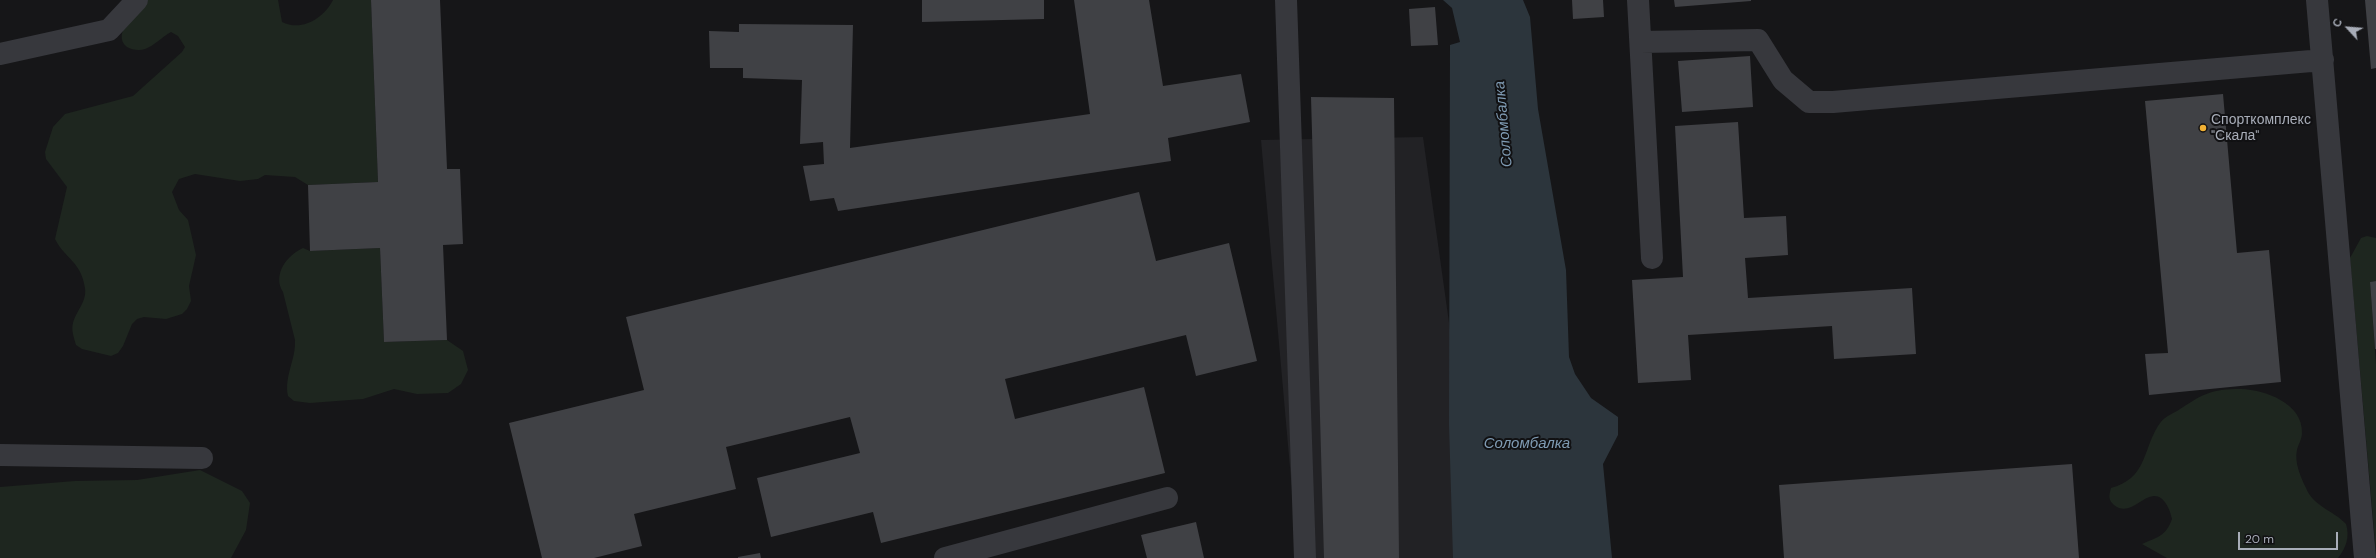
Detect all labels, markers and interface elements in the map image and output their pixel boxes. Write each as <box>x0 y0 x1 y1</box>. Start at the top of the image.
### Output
north arrow <box>2328 8 2368 48</box>
text: С <box>2329 16 2345 29</box>
water label: Соломбалка <box>1491 80 1517 168</box>
place label: Спорткомплекс "Скала" <box>2211 112 2311 144</box>
marker: Спорткомплекс "Скала" <box>2198 123 2208 133</box>
water label: Соломбалка <box>1484 435 1570 453</box>
scale bar <box>2240 524 2340 550</box>
text: 20 m <box>2245 531 2274 547</box>

